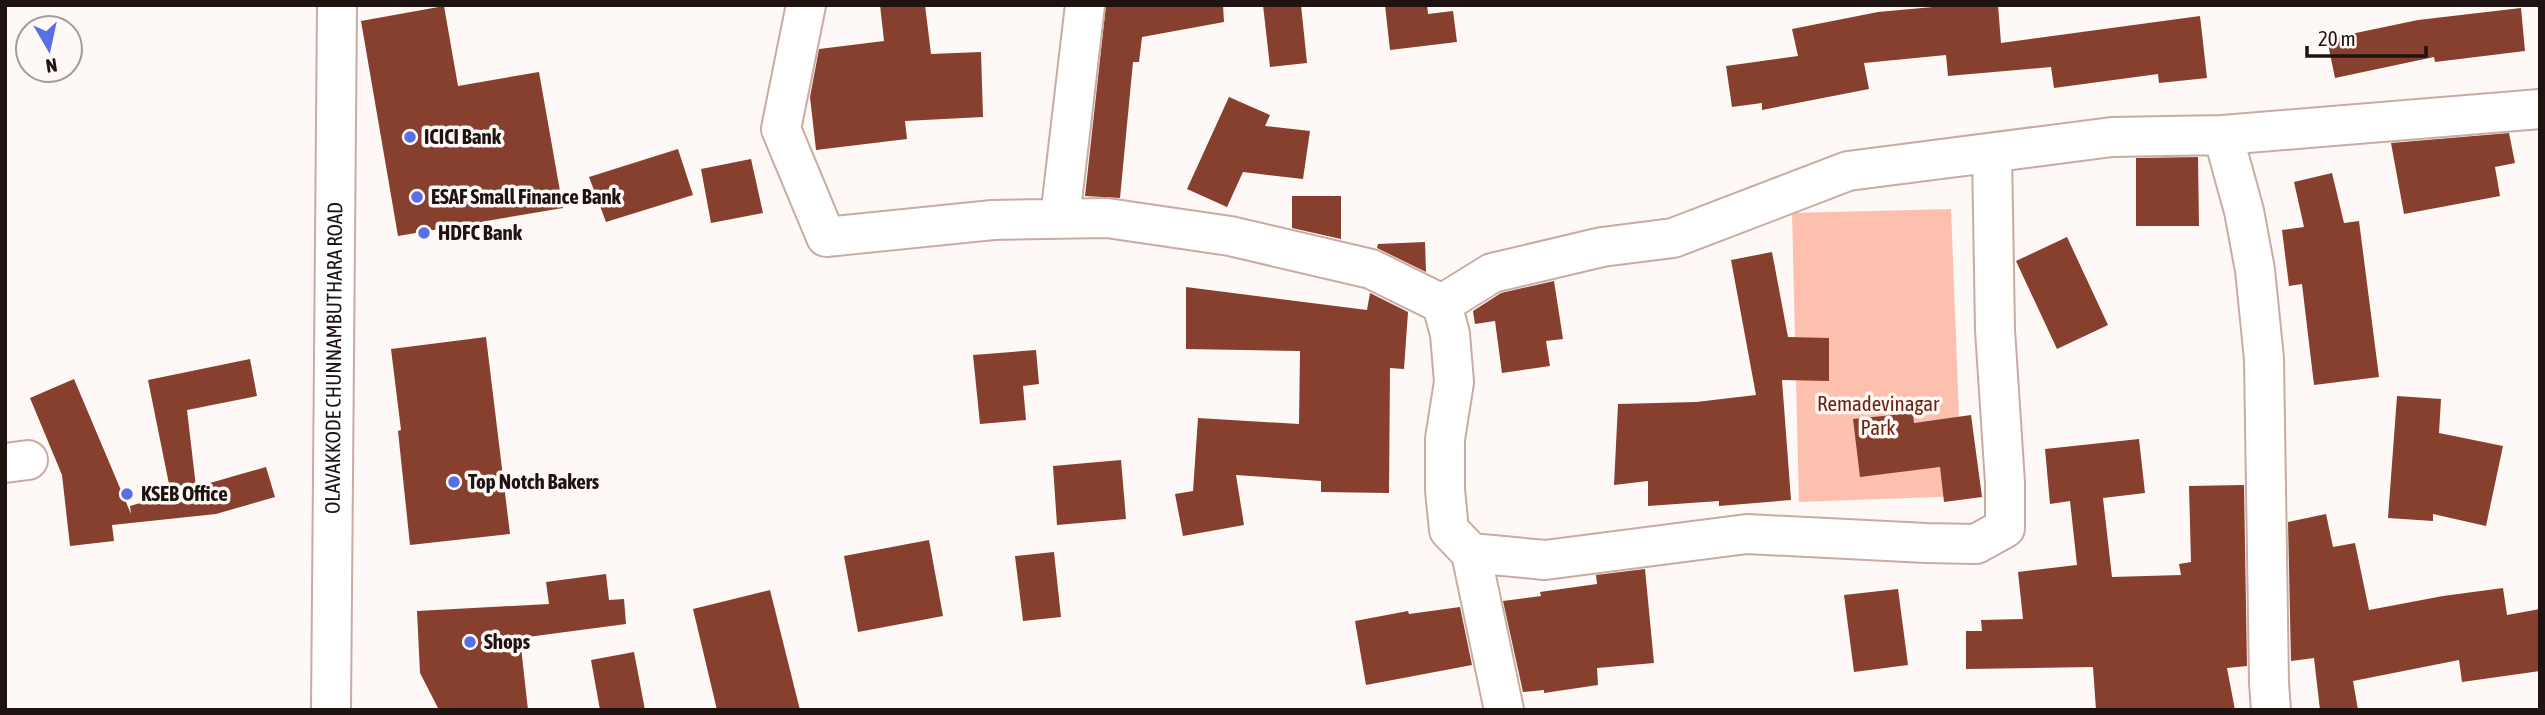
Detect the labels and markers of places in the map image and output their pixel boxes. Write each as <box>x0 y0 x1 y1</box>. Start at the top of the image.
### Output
place label: ICICI Bank <box>424 124 502 148</box>
marker: ICICI Bank <box>402 129 418 145</box>
place label: ESAF Small Finance Bank <box>431 184 622 208</box>
marker: ESAF Small Finance Bank <box>409 189 425 205</box>
place label: HDFC Bank <box>438 220 523 244</box>
marker: HDFC Bank <box>416 225 432 241</box>
place label: Top Notch Bakers <box>468 469 600 493</box>
marker: Top Notch Bakers <box>446 474 462 490</box>
place label: KSEB Office <box>141 481 228 505</box>
marker: KSEB Office <box>119 486 135 502</box>
place label: Shops <box>484 629 531 653</box>
marker: Shops <box>462 634 478 650</box>

